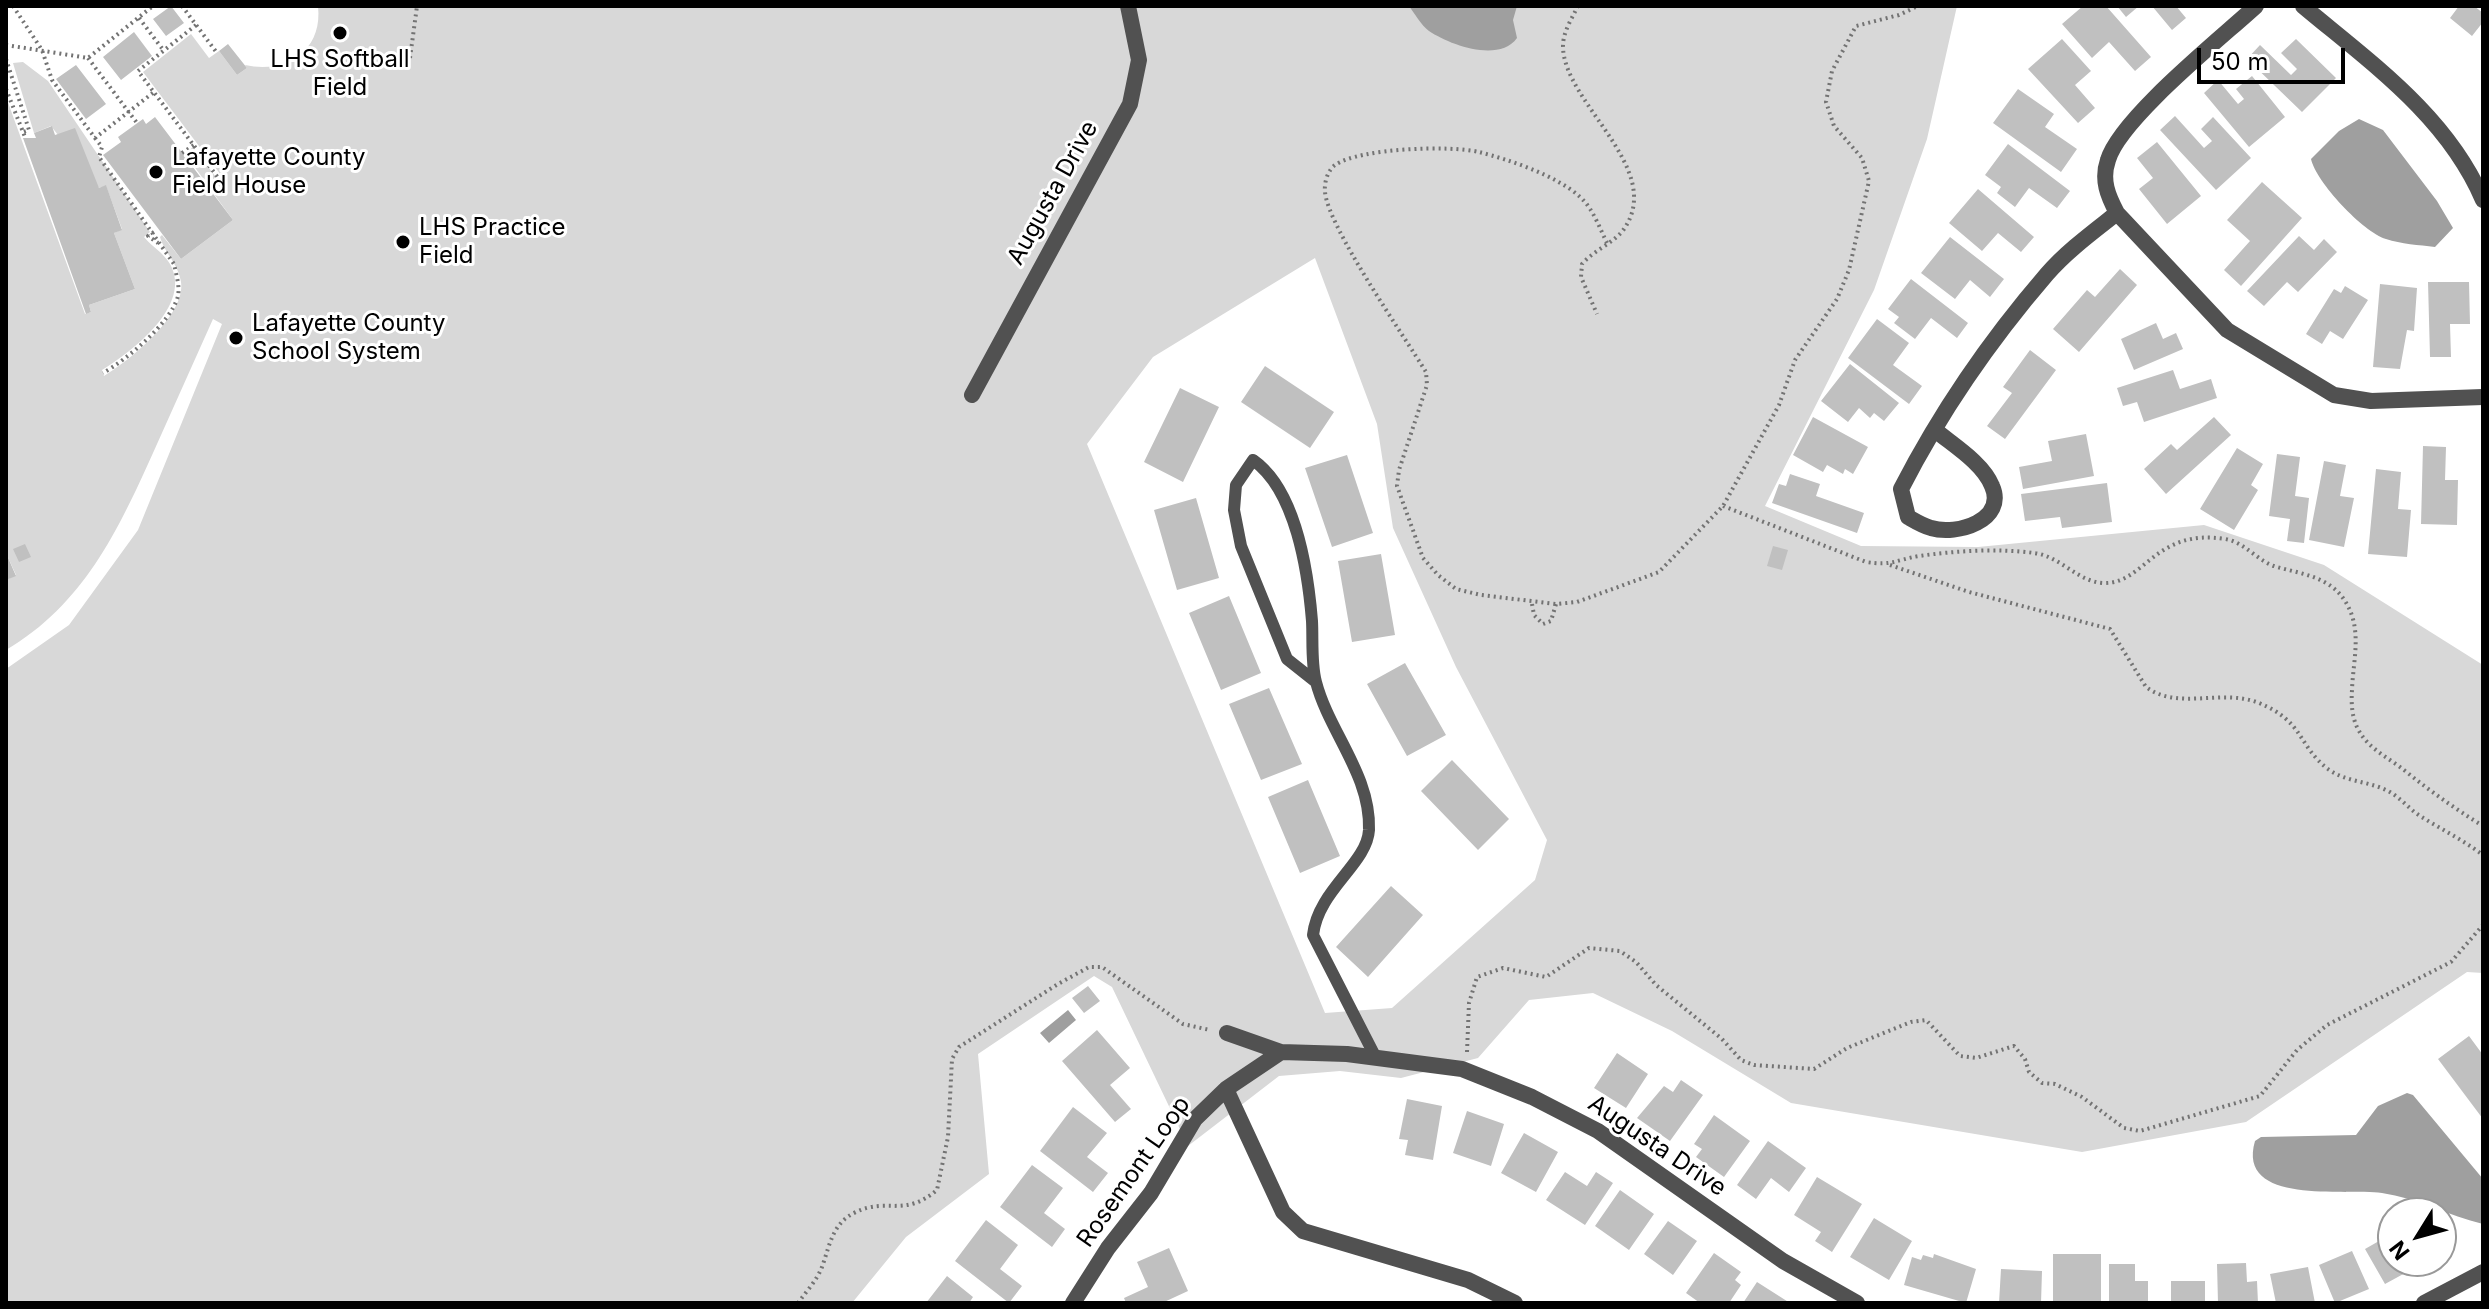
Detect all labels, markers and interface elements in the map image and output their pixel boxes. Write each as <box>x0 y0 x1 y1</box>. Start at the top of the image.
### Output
marker: LHS Softball Field <box>331 24 349 42</box>
scale bar <box>2201 32 2349 82</box>
place label: LHS Softball Field <box>270 46 410 102</box>
text: 50 m <box>2211 47 2269 76</box>
street label: Augusta Drive <box>1002 116 1104 270</box>
place label: Lafayette County Field House <box>172 144 365 200</box>
marker: Lafayette County Field House <box>147 163 165 181</box>
place label: LHS Practice Field <box>419 214 565 270</box>
marker: LHS Practice Field <box>394 233 412 251</box>
place label: Lafayette County School System <box>252 310 445 366</box>
marker: Lafayette County School System <box>227 329 245 347</box>
street label: Augusta Drive <box>1583 1089 1731 1203</box>
street label: Rosemont Loop <box>1071 1091 1197 1253</box>
north arrow <box>2377 1197 2457 1277</box>
text: N <box>2384 1236 2415 1265</box>

